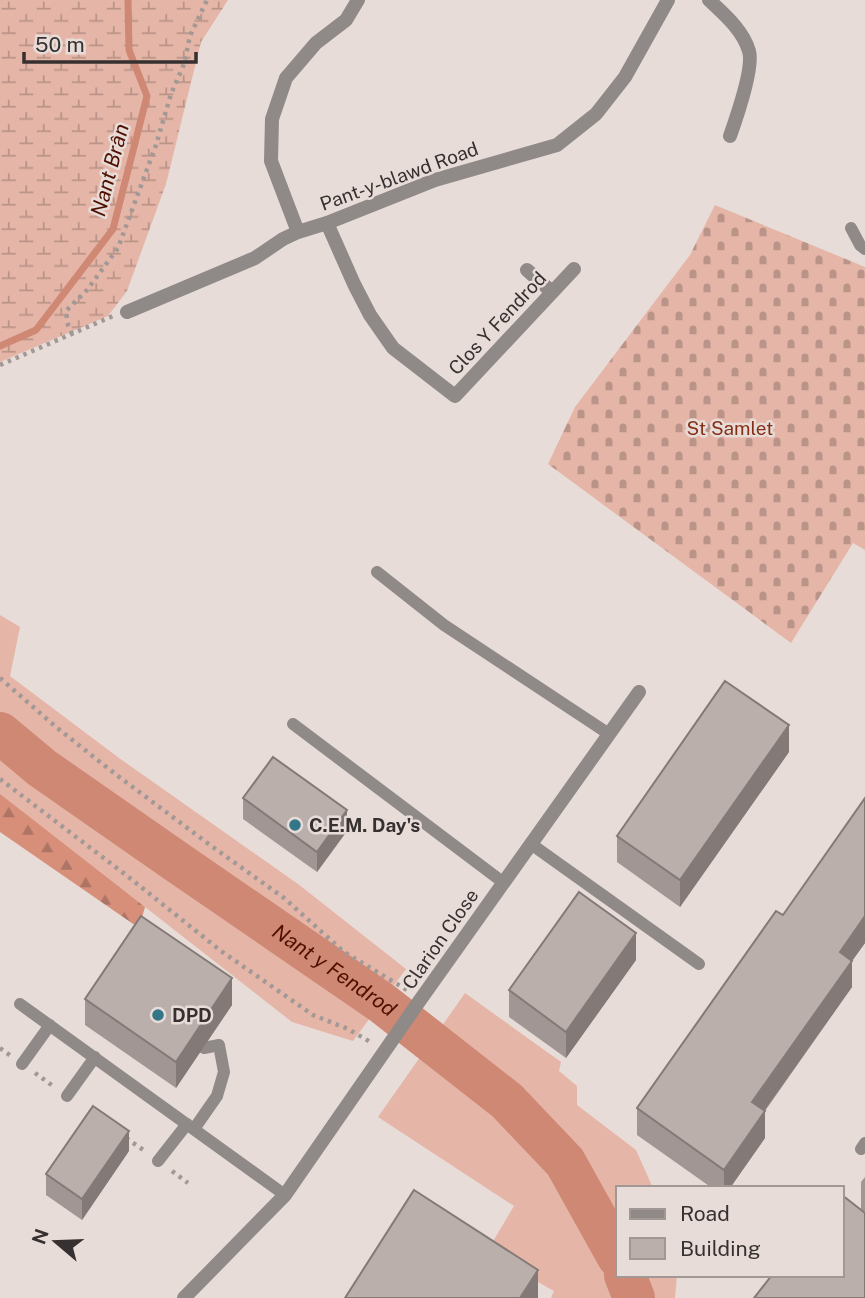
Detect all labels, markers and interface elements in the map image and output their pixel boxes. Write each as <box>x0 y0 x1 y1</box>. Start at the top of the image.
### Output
scale bar <box>24 21 196 65</box>
text: 50 m <box>35 32 85 57</box>
water label: Nant Brân <box>85 121 134 219</box>
street label: Pant-y-blawd Road <box>317 137 481 215</box>
street label: Clos Y Fendrod <box>444 267 550 379</box>
park label: St Samlet <box>687 417 773 439</box>
place label: C.E.M. Day's <box>309 814 420 836</box>
marker: C.E.M. Day's <box>287 817 303 833</box>
street label: Clarion Close <box>397 885 483 993</box>
water label: Nant y Fendrod <box>268 918 401 1021</box>
place label: DPD <box>172 1004 212 1026</box>
marker: DPD <box>150 1007 166 1023</box>
legend <box>616 1186 844 1277</box>
text: Road <box>680 1201 730 1226</box>
north arrow <box>21 1207 91 1277</box>
text: N <box>27 1226 53 1247</box>
text: Building <box>680 1236 761 1261</box>

